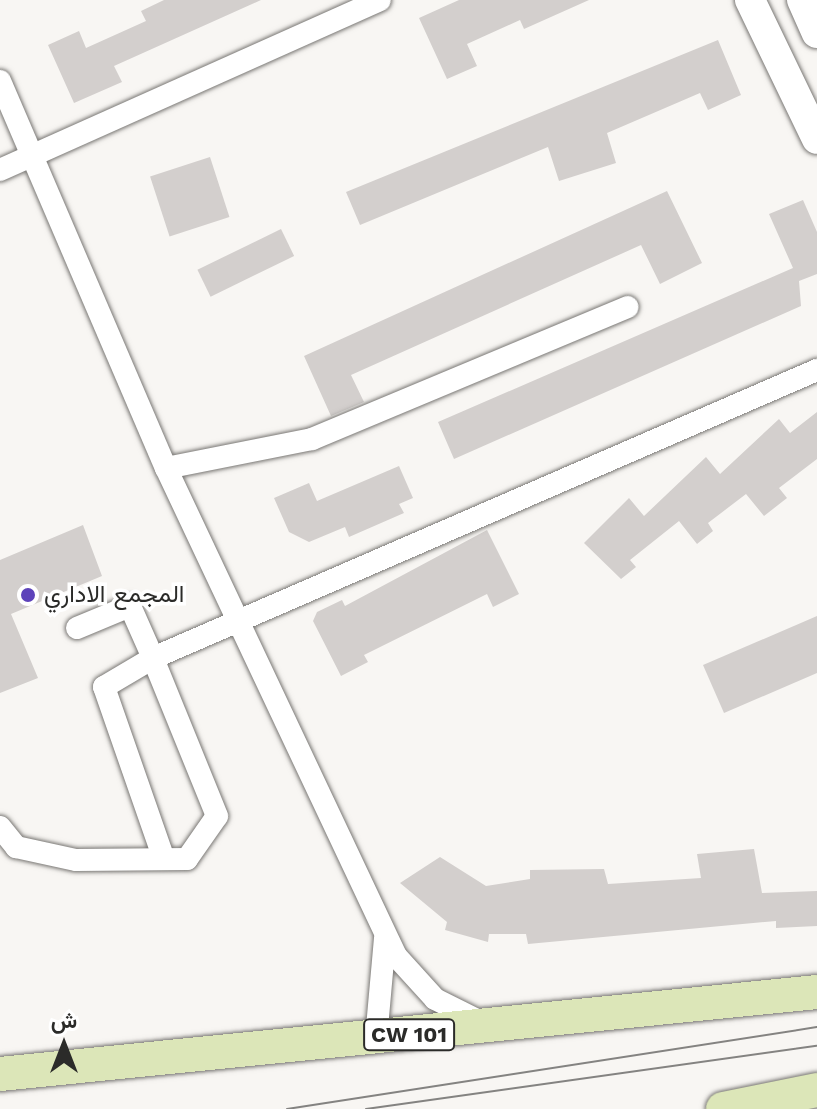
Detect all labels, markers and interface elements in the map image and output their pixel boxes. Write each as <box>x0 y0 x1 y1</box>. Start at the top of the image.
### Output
place label: المجمع الاداري <box>44 581 184 609</box>
marker: المجمع الاداري <box>19 586 37 604</box>
north arrow <box>24 1005 104 1085</box>
text: ش <box>51 1008 77 1033</box>
road number: CW 101 <box>361 1017 457 1053</box>

